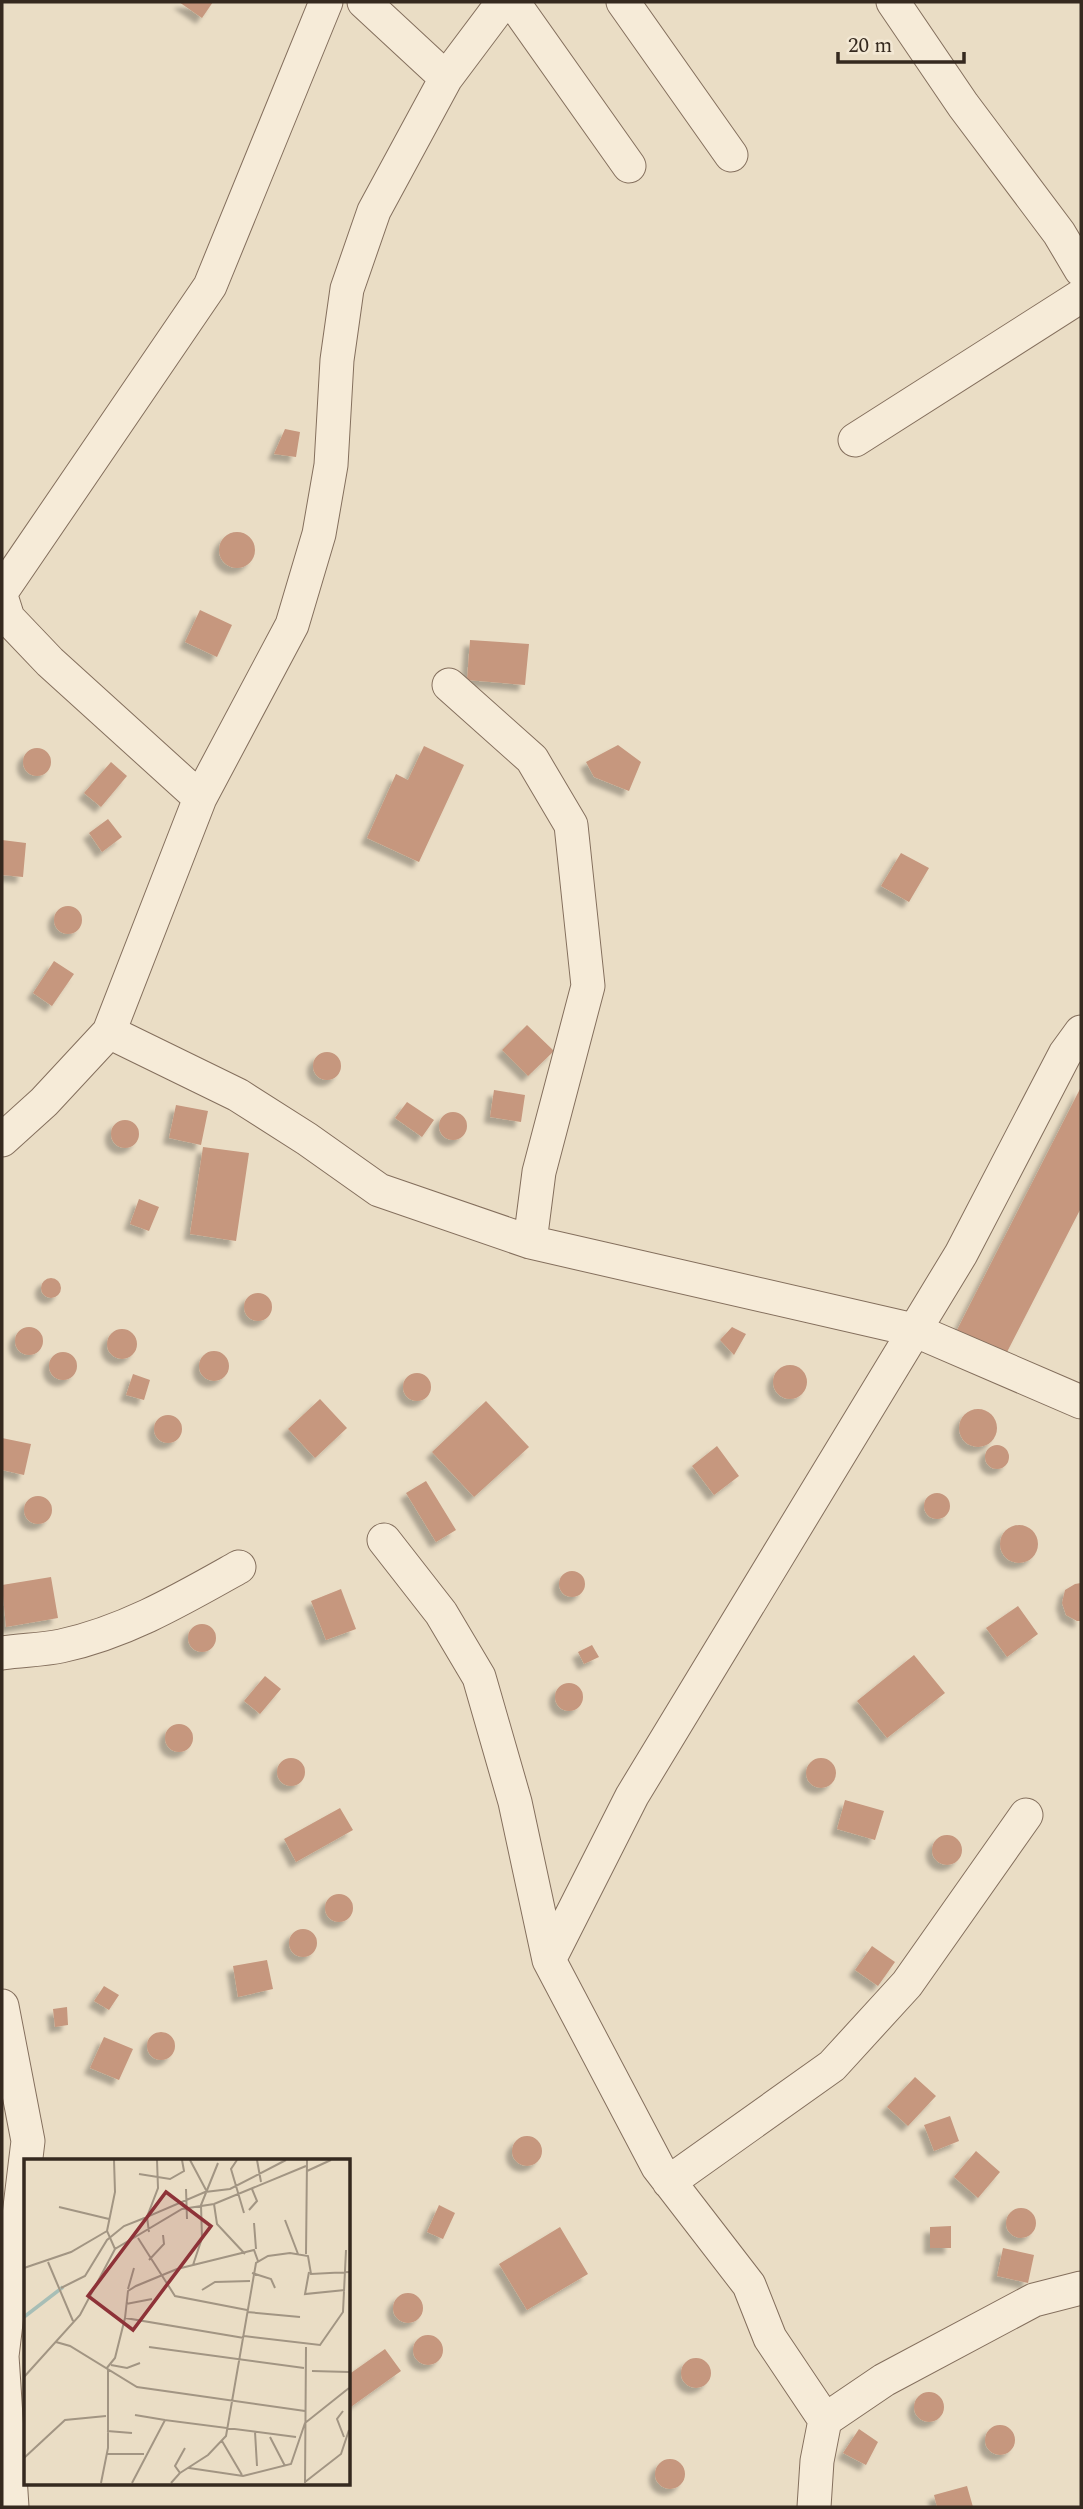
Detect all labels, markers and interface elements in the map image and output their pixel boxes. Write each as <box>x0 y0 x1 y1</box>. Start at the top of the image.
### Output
scale bar <box>838 21 964 65</box>
text: 20 m <box>848 30 892 62</box>
inset map <box>24 2159 350 2484</box>

